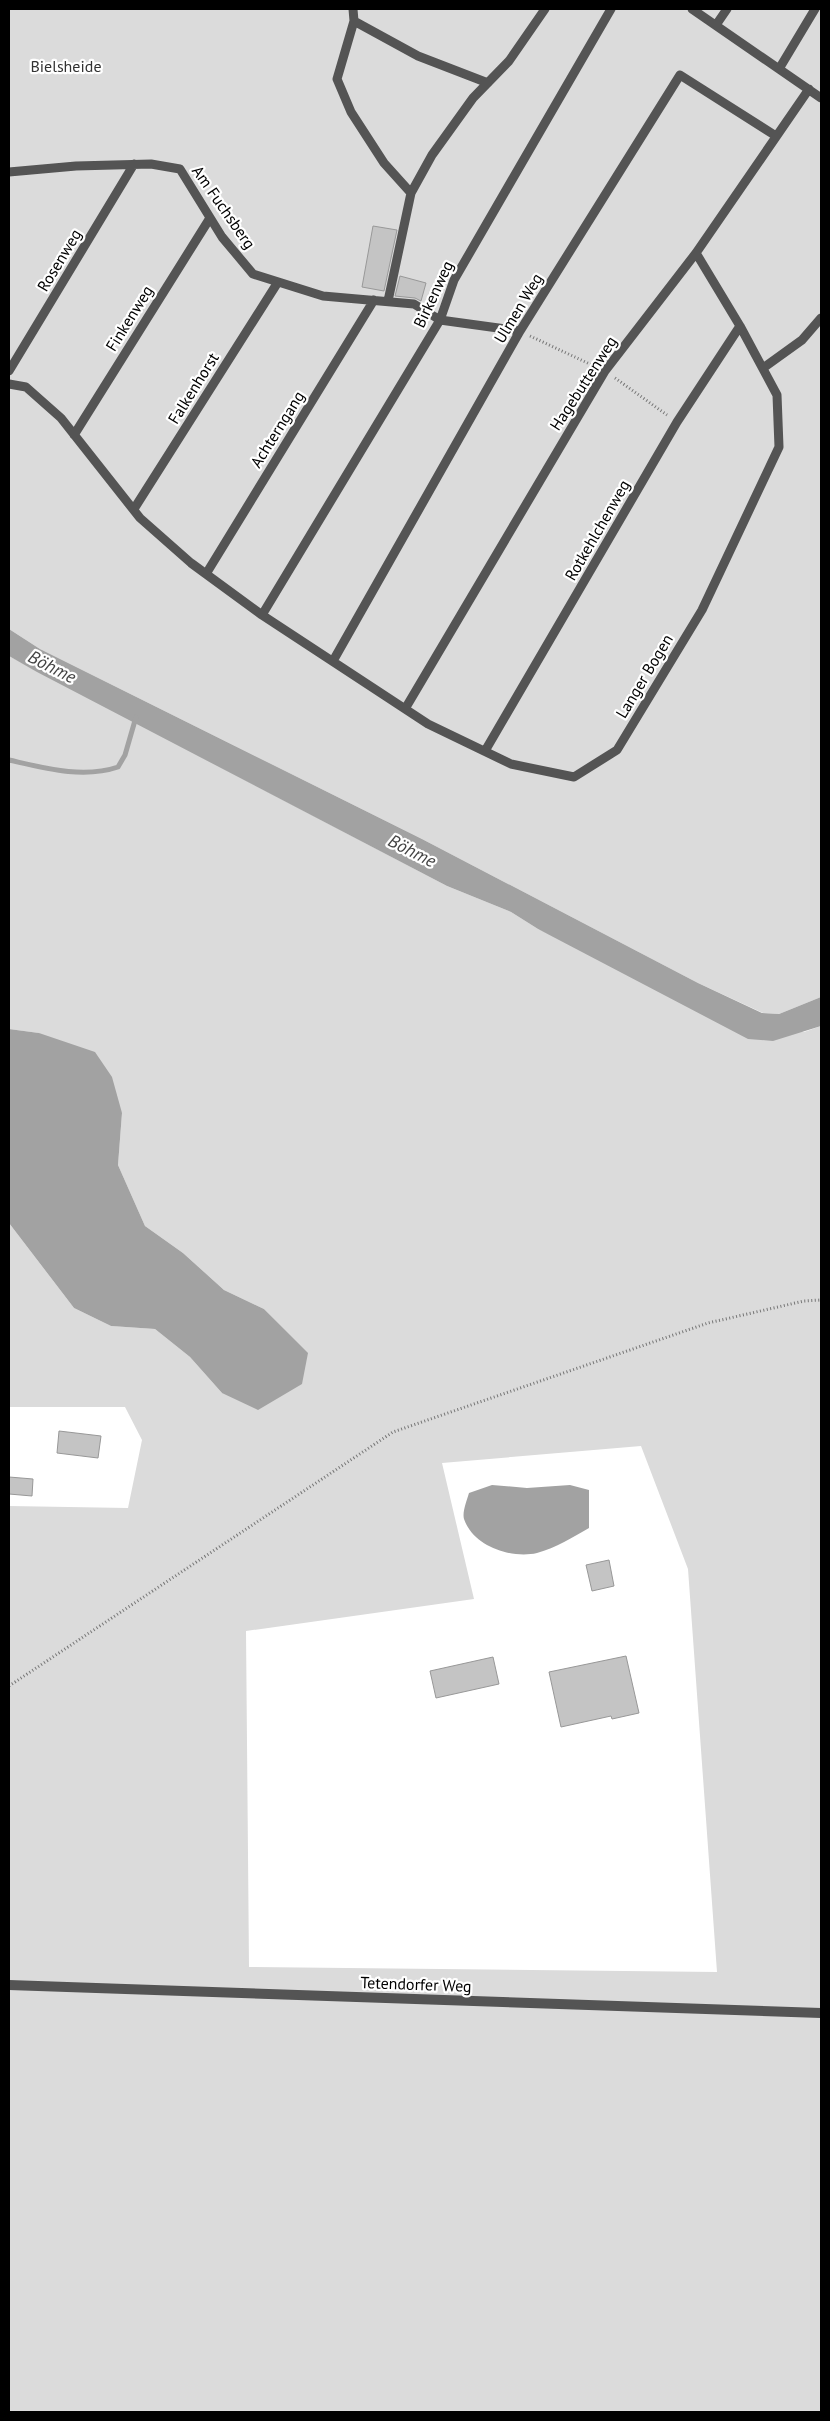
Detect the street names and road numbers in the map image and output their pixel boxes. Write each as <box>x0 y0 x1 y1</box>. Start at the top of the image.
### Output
street label: Am Fuchsberg <box>188 162 260 252</box>
street label: Rosenweg <box>33 225 85 295</box>
street label: Birkenweg <box>409 257 457 331</box>
street label: Ulmen Weg <box>489 269 547 347</box>
street label: Finkenweg <box>101 281 157 355</box>
street label: Hagebuttenweg <box>545 332 621 434</box>
street label: Falkenhorst <box>163 348 223 427</box>
street label: Achterngang <box>246 387 308 471</box>
street label: Rotkehlchenweg <box>560 476 634 584</box>
street label: Langer Bogen <box>611 630 677 722</box>
street label: Tetendorfer Weg <box>360 1972 472 1996</box>

